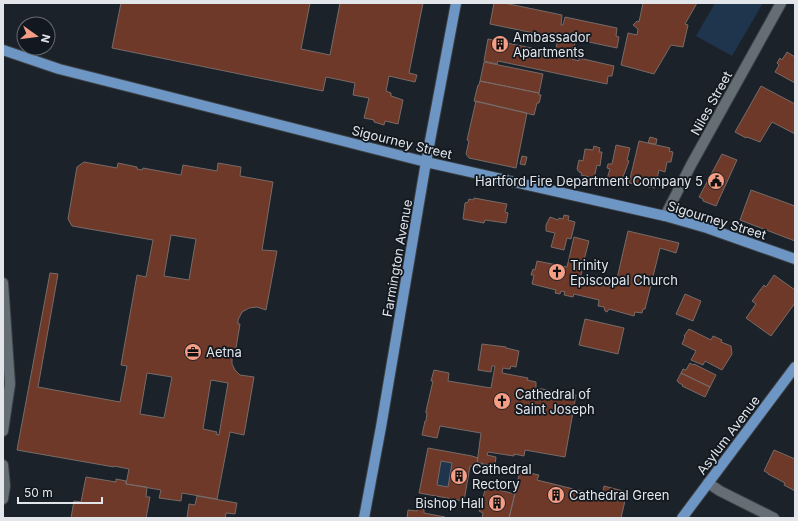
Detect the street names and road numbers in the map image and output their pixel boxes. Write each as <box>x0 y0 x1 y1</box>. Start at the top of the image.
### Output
street label: Niles Street <box>687 68 735 138</box>
street label: Sigourney Street <box>350 122 454 162</box>
street label: Sigourney Street <box>666 197 768 243</box>
street label: Farmington Avenue <box>379 198 415 318</box>
street label: Asylum Avenue <box>693 392 763 478</box>

